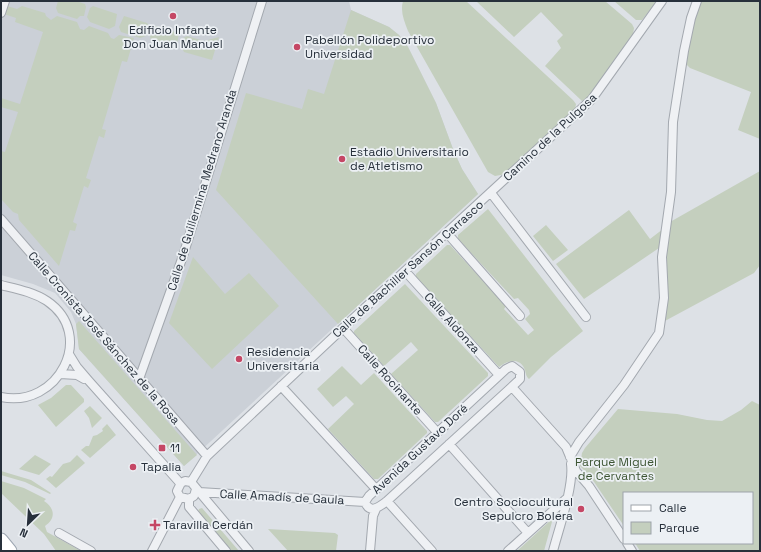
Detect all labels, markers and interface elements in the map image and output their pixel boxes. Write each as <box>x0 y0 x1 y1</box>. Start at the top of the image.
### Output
marker: Edificio Infante Don Juan Manuel <box>168 11 178 21</box>
place label: Edificio Infante Don Juan Manuel <box>123 22 223 52</box>
place label: Pabellón Polideportivo Universidad <box>305 32 434 62</box>
marker: Pabellón Polideportivo Universidad <box>292 42 302 52</box>
street label: Calle de Guillermina Medrano Aranda <box>164 87 240 293</box>
street label: Camino de la Pulgosa <box>500 89 600 185</box>
place label: Estadio Universitario de Atletismo <box>350 144 469 174</box>
marker: Estadio Universitario de Atletismo <box>337 154 347 164</box>
street label: Calle de Bachiller Sansón Carrasco <box>329 197 487 341</box>
street label: Calle Cronista José Sánchez de la Rosa <box>24 248 184 428</box>
street label: Calle Aldonza <box>420 289 484 357</box>
street label: Calle Rocinante <box>354 341 426 419</box>
place label: Residencia Universitaria <box>247 344 319 374</box>
marker: Residencia Universitaria <box>234 354 244 364</box>
street label: Avenida Gustavo Doré <box>369 400 471 498</box>
place label: 11 <box>170 440 180 456</box>
marker: 11 <box>157 443 167 453</box>
park label: Parque Miguel de Cervantes <box>575 454 657 484</box>
place label: Tapalia <box>141 459 181 475</box>
marker: Tapalia <box>128 462 138 472</box>
street label: Calle Amadís de Gaula <box>219 486 345 508</box>
legend <box>623 492 753 544</box>
place label: Centro Sociocultural Sepulcro Bolera <box>454 494 573 524</box>
text: Calle <box>659 500 687 516</box>
north arrow <box>8 504 48 544</box>
marker: Centro Sociocultural Sepulcro Bolera <box>576 504 586 514</box>
place label: Taravilla Cerdán <box>163 517 253 533</box>
marker: Taravilla Cerdán <box>150 520 160 530</box>
text: Parque <box>659 520 699 536</box>
text: N <box>17 525 30 541</box>

